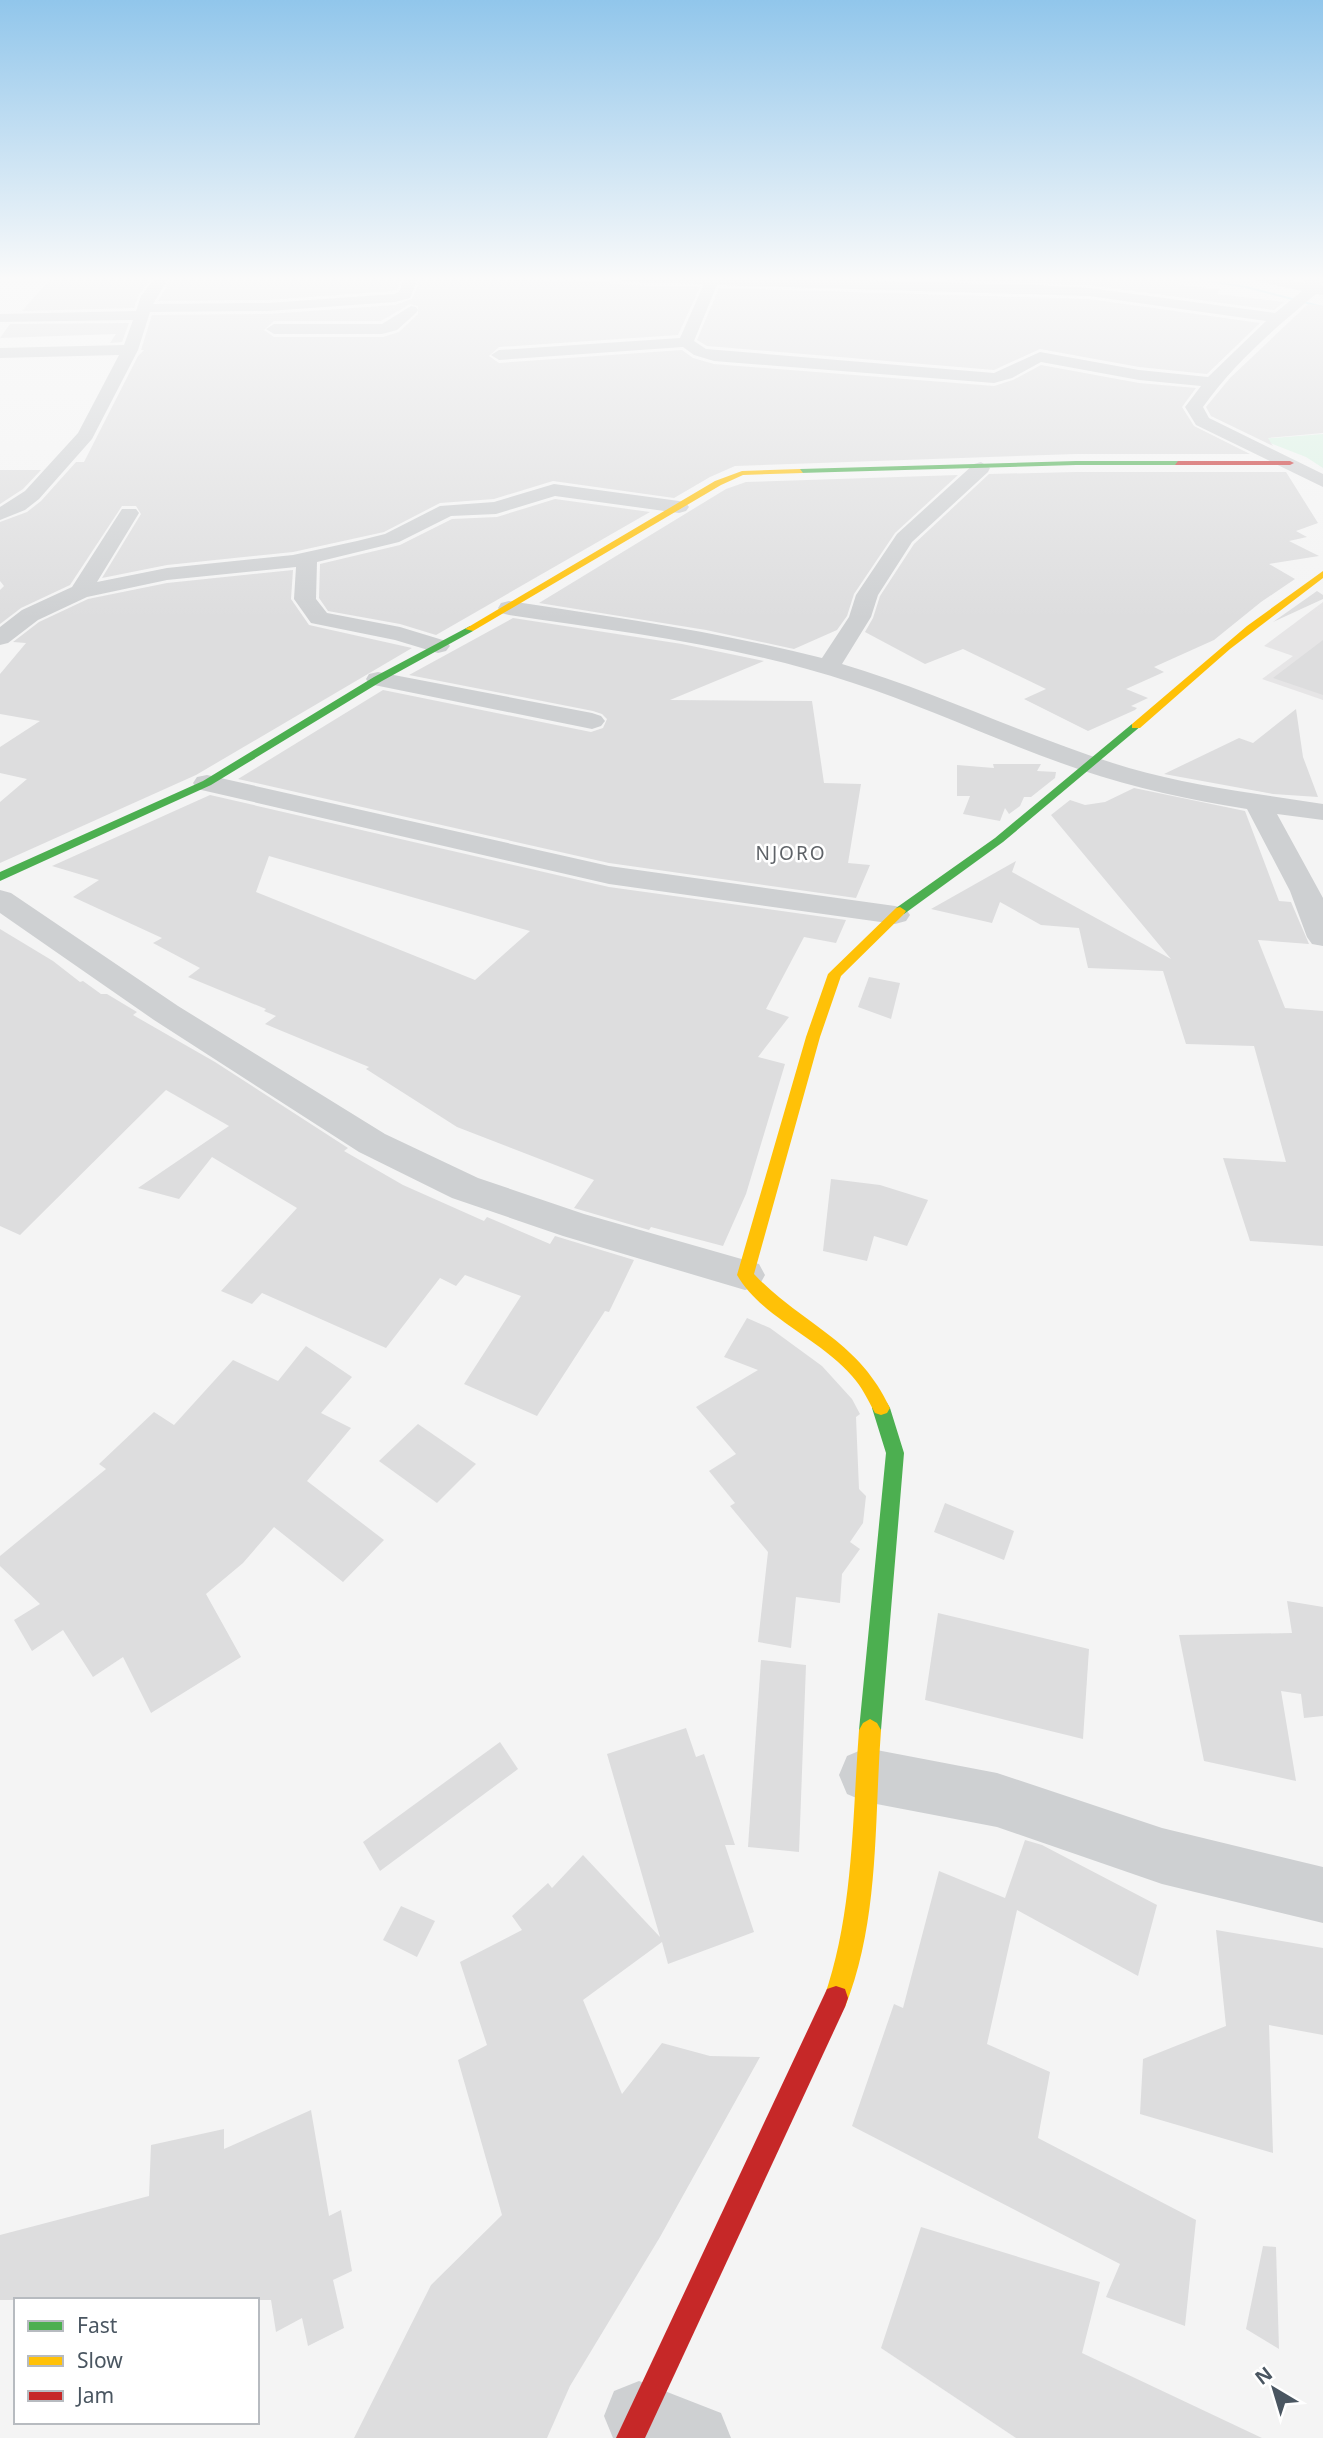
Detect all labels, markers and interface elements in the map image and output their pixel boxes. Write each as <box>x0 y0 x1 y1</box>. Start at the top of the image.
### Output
district label: NJORO <box>755 840 827 866</box>
legend <box>14 2298 259 2424</box>
text: Fast <box>77 2311 118 2339</box>
text: Slow <box>77 2346 123 2374</box>
north arrow <box>1239 2354 1309 2424</box>
text: N <box>1249 2361 1278 2391</box>
text: Jam <box>75 2381 114 2409</box>

